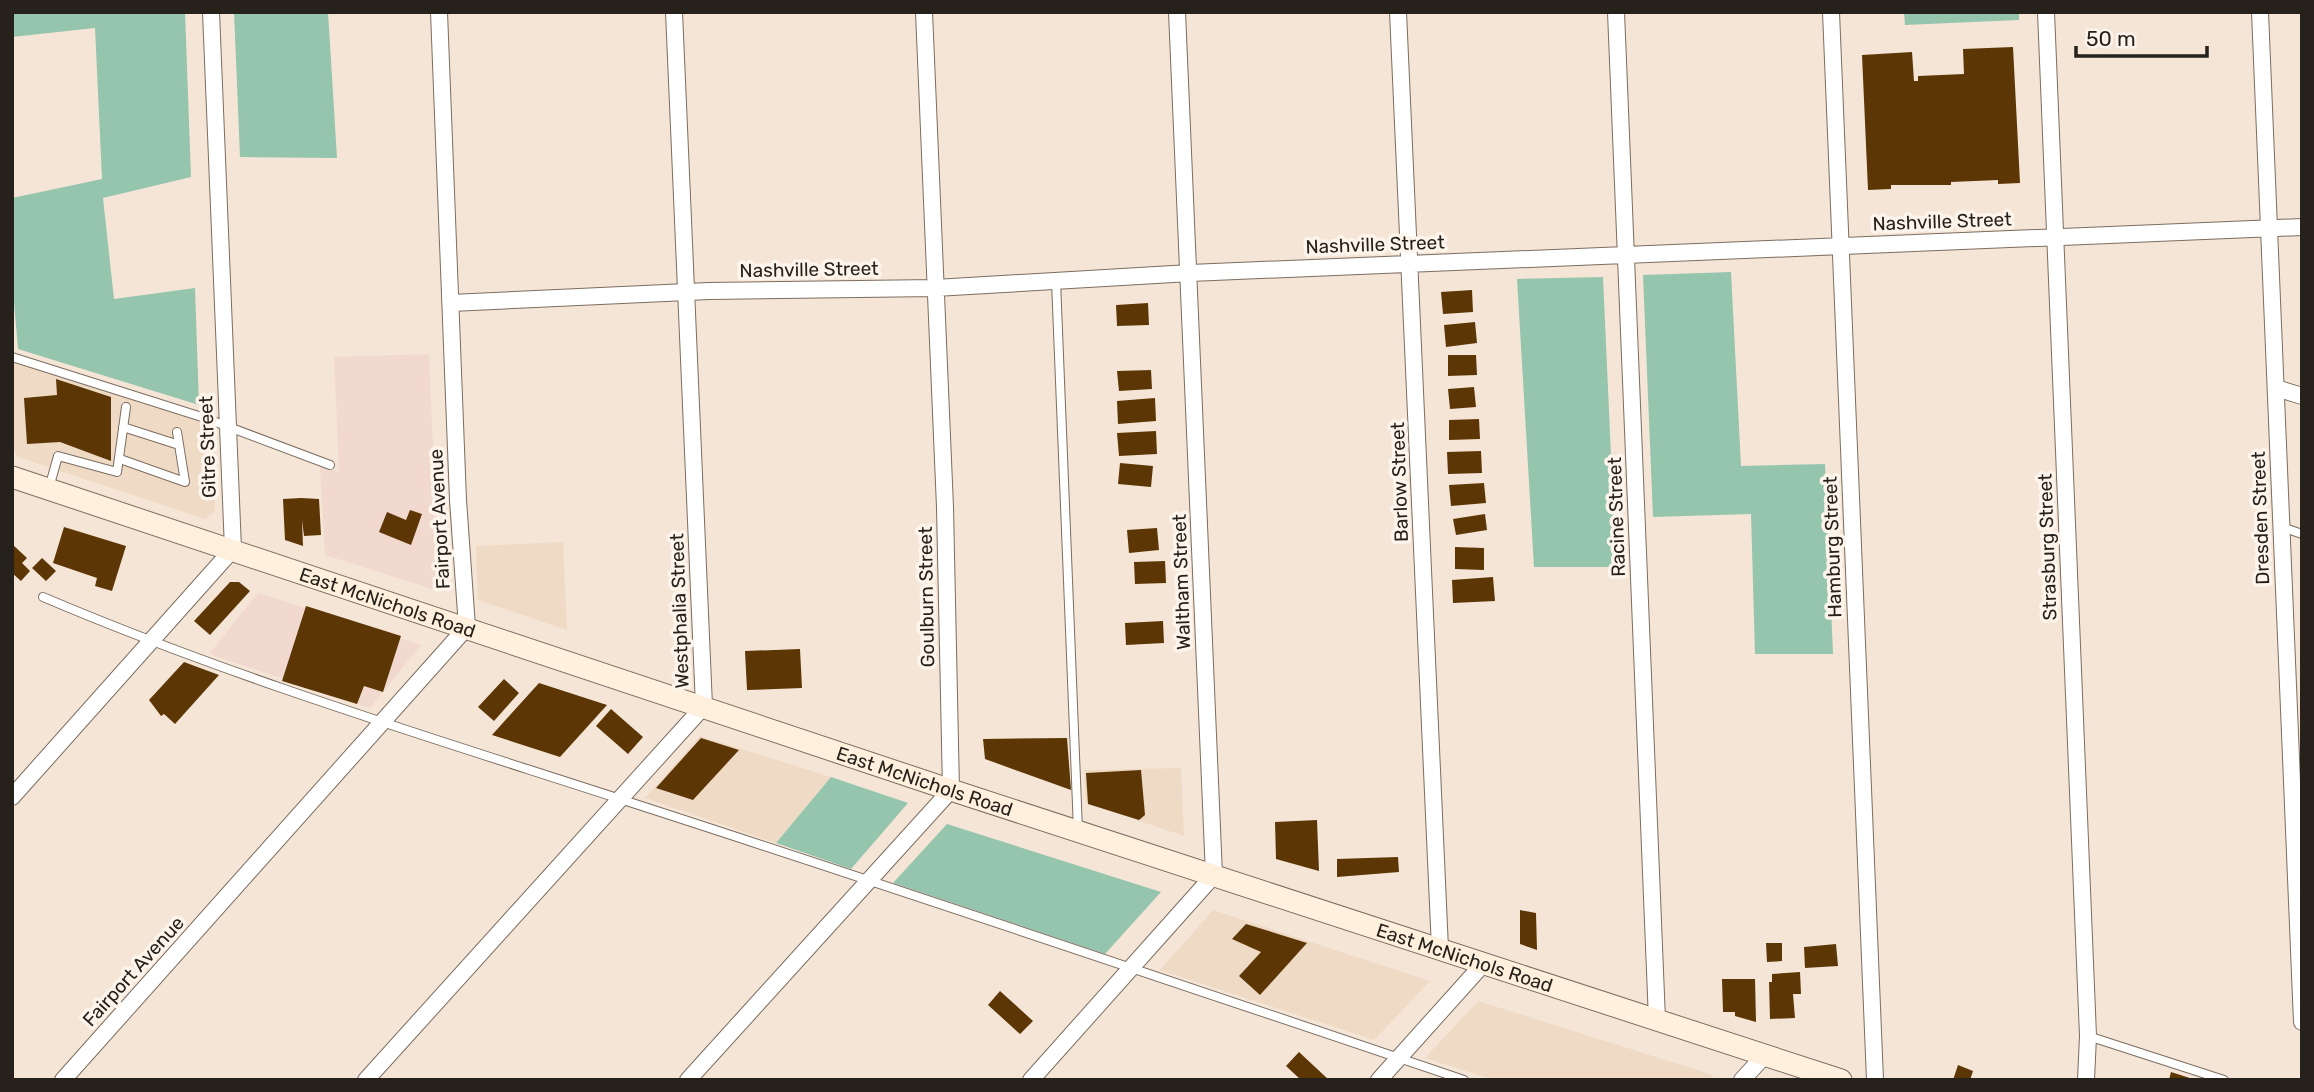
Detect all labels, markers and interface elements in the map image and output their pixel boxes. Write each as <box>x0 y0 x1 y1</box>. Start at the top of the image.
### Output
scale bar <box>2076 14 2207 58</box>
text: 50 m <box>2086 26 2136 51</box>
street label: Nashville Street <box>1872 208 2013 235</box>
street label: Nashville Street <box>1305 231 1446 258</box>
street label: Nashville Street <box>739 257 879 282</box>
street label: Gitre Street <box>194 395 221 498</box>
street label: Barlow Street <box>1386 421 1413 542</box>
street label: Fairport Avenue <box>424 448 455 590</box>
street label: Dresden Street <box>2247 450 2274 585</box>
street label: Racine Street <box>1603 456 1630 577</box>
street label: Strasburg Street <box>2033 472 2062 621</box>
street label: Hamburg Street <box>1819 475 1846 618</box>
street label: Waltham Street <box>1168 513 1195 650</box>
street label: Goulburn Street <box>914 526 939 668</box>
street label: Westphalia Street <box>665 532 694 689</box>
street label: East McNichols Road <box>296 563 479 643</box>
street label: East McNichols Road <box>833 742 1016 821</box>
street label: Fairport Avenue <box>78 911 189 1031</box>
street label: East McNichols Road <box>1373 918 1556 997</box>

